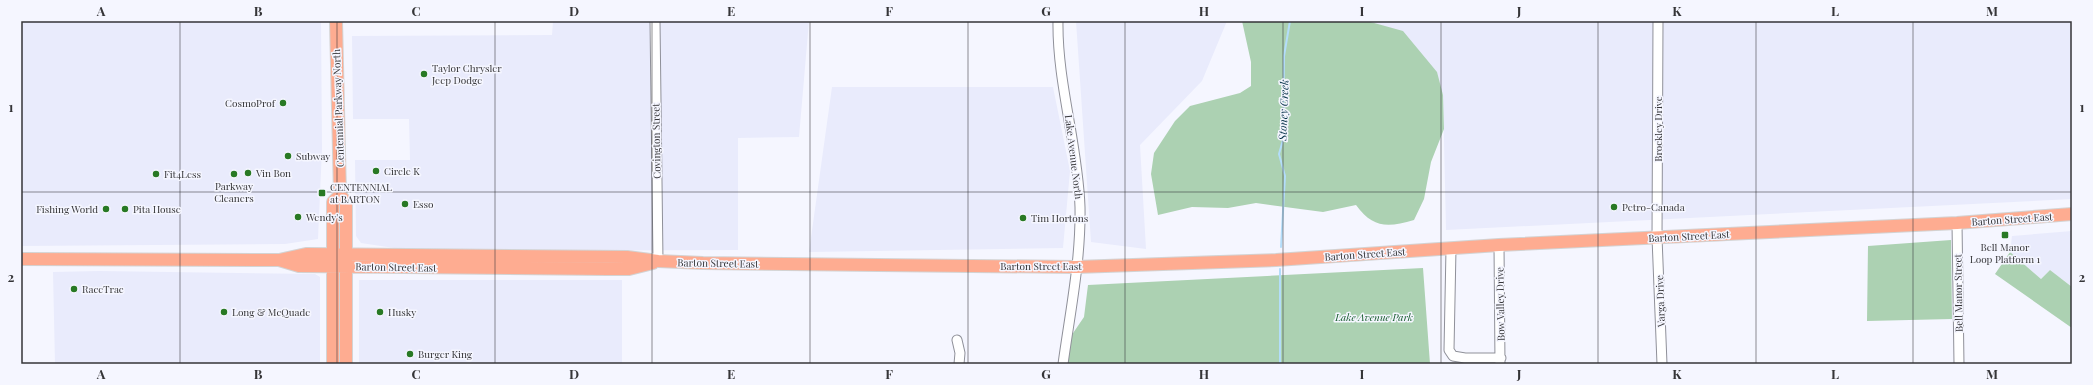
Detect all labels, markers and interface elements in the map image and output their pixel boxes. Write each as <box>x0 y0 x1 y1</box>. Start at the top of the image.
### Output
text: A <box>96 2 106 19</box>
text: B <box>254 2 263 19</box>
text: C <box>411 2 421 19</box>
text: D <box>569 2 579 19</box>
text: E <box>727 2 735 19</box>
text: F <box>885 2 893 19</box>
text: G <box>1041 2 1051 19</box>
text: H <box>1199 2 1209 19</box>
text: I <box>1360 2 1365 19</box>
text: J <box>1516 2 1522 19</box>
text: K <box>1672 2 1682 19</box>
text: L <box>1831 2 1839 19</box>
text: M <box>1986 2 1998 19</box>
street label: Centennial Parkway North <box>329 49 347 167</box>
place label: Taylor Chrysler Jeep Dodge <box>431 61 502 87</box>
marker: Taylor Chrysler Jeep Dodge <box>419 69 429 79</box>
water label: Stoney Creek <box>1274 79 1292 142</box>
place label: CosmoProf <box>225 96 276 110</box>
street label: Brockley Drive <box>1651 96 1665 162</box>
text: 1 <box>9 98 14 115</box>
marker: CosmoProf <box>278 98 288 108</box>
text: 1 <box>2080 98 2085 115</box>
street label: Covington Street <box>648 103 664 179</box>
street label: Lake Avenue North <box>1062 114 1086 200</box>
place label: Subway <box>296 149 330 163</box>
marker: Subway <box>283 151 293 161</box>
place label: Circle K <box>384 164 420 178</box>
place label: Vin Bon <box>255 166 291 180</box>
marker: Circle K <box>371 166 381 176</box>
place label: Fit4Less <box>164 167 201 181</box>
marker: Vin Bon <box>243 168 253 178</box>
marker: Fit4Less <box>151 169 161 179</box>
marker: Parkway Cleaners <box>229 169 239 179</box>
place label: Parkway Cleaners <box>214 179 254 205</box>
place label: CENTENNIAL at BARTON <box>330 180 392 206</box>
marker: CENTENNIAL at BARTON <box>317 188 327 198</box>
place label: Esso <box>413 197 434 211</box>
marker: Esso <box>400 199 410 209</box>
place label: Petro-Canada <box>1622 200 1685 214</box>
place label: Fishing World <box>36 202 98 216</box>
place label: Pita House <box>133 202 181 216</box>
marker: Petro-Canada <box>1609 202 1619 212</box>
marker: Fishing World <box>101 204 111 214</box>
marker: Pita House <box>120 204 130 214</box>
street label: Barton Street East <box>1971 209 2054 229</box>
place label: Wendy's <box>305 210 343 224</box>
place label: Tim Hortons <box>1031 211 1088 225</box>
marker: Wendy's <box>293 212 303 222</box>
marker: Tim Hortons <box>1018 213 1028 223</box>
street label: Barton Street East <box>1648 227 1730 245</box>
marker: Bell Manor Loop Platform 1 <box>2000 230 2010 240</box>
place label: Bell Manor Loop Platform 1 <box>1970 240 2041 266</box>
street label: Barton Street East <box>1324 244 1407 264</box>
street label: Bell Manor Street <box>1950 253 1966 332</box>
street label: Barton Street East <box>677 255 759 271</box>
street label: Barton Street East <box>355 259 437 275</box>
street label: Barton Street East <box>1000 259 1082 273</box>
street label: Bow Valley Drive <box>1492 267 1508 341</box>
text: 2 <box>8 268 15 285</box>
text: 2 <box>2079 268 2086 285</box>
street label: Varga Drive <box>1652 275 1668 328</box>
place label: RaceTrac <box>82 282 124 296</box>
marker: RaceTrac <box>69 284 79 294</box>
place label: Long & McQuade <box>232 305 310 319</box>
place label: Husky <box>388 305 416 319</box>
marker: Long & McQuade <box>219 307 229 317</box>
marker: Husky <box>375 307 385 317</box>
park label: Lake Avenue Park <box>1334 310 1413 324</box>
place label: Burger King <box>418 347 473 361</box>
marker: Burger King <box>405 349 415 359</box>
text: A <box>96 365 106 382</box>
text: B <box>254 365 263 382</box>
text: C <box>411 365 421 382</box>
text: D <box>569 365 579 382</box>
text: E <box>727 365 735 382</box>
text: F <box>885 365 893 382</box>
text: G <box>1041 365 1051 382</box>
text: H <box>1199 365 1209 382</box>
text: I <box>1360 365 1365 382</box>
text: J <box>1516 365 1522 382</box>
text: K <box>1672 365 1682 382</box>
text: L <box>1831 365 1839 382</box>
text: M <box>1986 365 1998 382</box>

